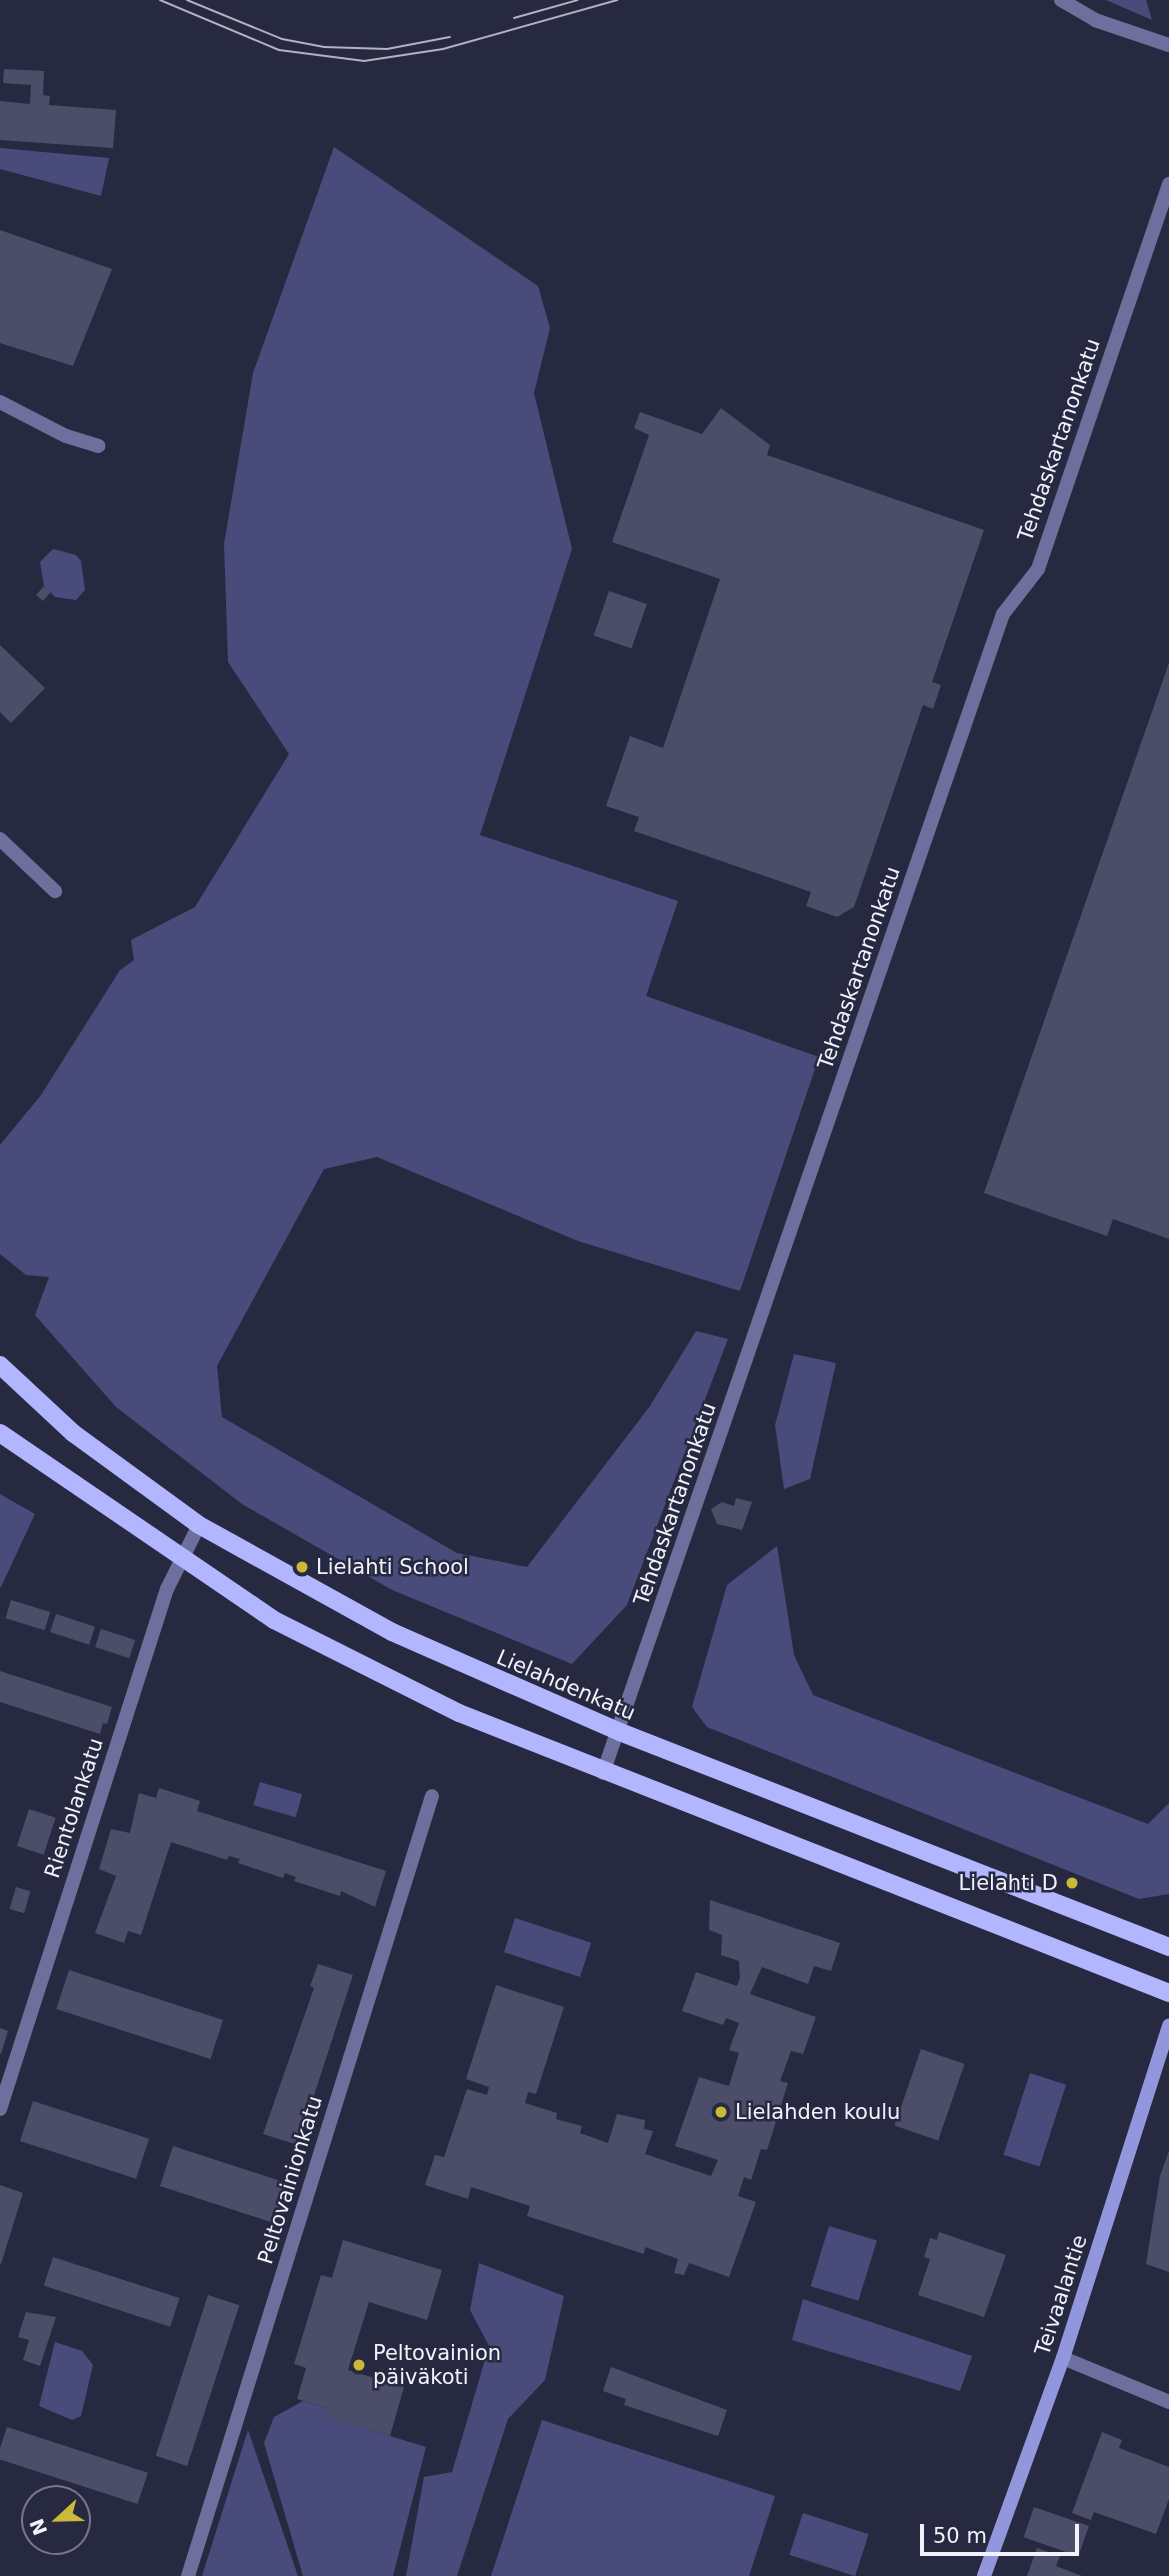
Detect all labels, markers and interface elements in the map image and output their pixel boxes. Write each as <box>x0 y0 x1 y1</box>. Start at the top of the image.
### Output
street label: Tehdaskartanonkatu <box>1012 335 1106 545</box>
street label: Tehdaskartanonkatu <box>812 863 906 1073</box>
street label: Tehdaskartanonkatu <box>628 1399 722 1609</box>
place label: Lielahti School <box>316 1554 469 1580</box>
marker: Lielahti School <box>294 1559 310 1575</box>
street label: Lielahdenkatu <box>493 1644 639 1726</box>
street label: Rientolankatu <box>39 1735 109 1881</box>
place label: Lielahti D <box>959 1870 1058 1896</box>
marker: Lielahti D <box>1064 1875 1080 1891</box>
street label: Peltovainionkatu <box>252 2093 328 2267</box>
place label: Lielahden koulu <box>735 2099 900 2125</box>
marker: Lielahden koulu <box>713 2104 729 2120</box>
street label: Teivaalantie <box>1030 2232 1092 2358</box>
place label: Peltovainion päiväkoti <box>373 2340 501 2390</box>
marker: Peltovainion päiväkoti <box>351 2357 367 2373</box>
north arrow <box>21 2485 91 2555</box>
scale bar <box>924 2510 1083 2554</box>
text: N <box>25 2516 52 2539</box>
text: 50 m <box>933 2524 987 2548</box>

